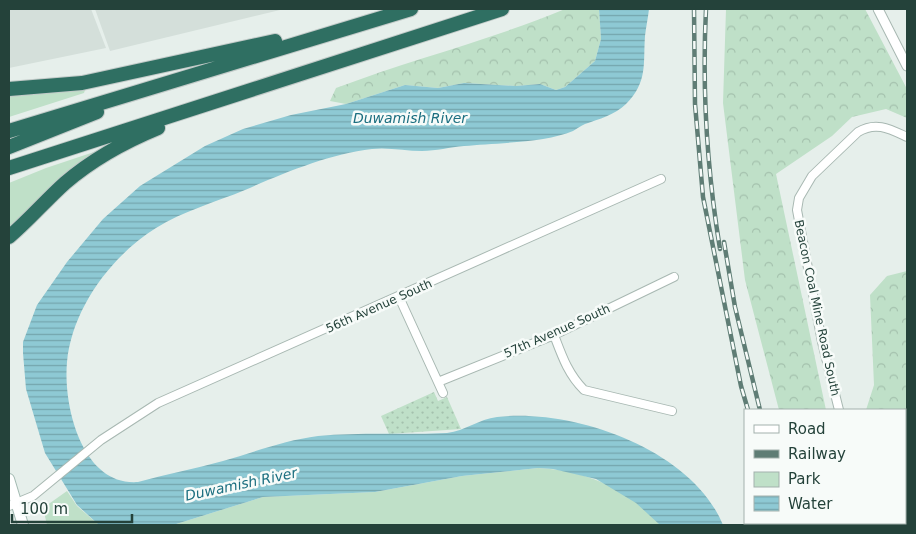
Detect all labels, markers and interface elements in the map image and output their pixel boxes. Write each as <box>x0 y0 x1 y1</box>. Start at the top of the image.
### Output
water label: Duwamish River <box>353 110 468 126</box>
street label: Beacon Coal Mine Road South <box>791 219 843 397</box>
street label: 56th Avenue South <box>324 276 434 336</box>
street label: 57th Avenue South <box>502 301 612 361</box>
legend <box>744 409 906 524</box>
text: Road <box>788 420 826 438</box>
text: Railway <box>788 445 846 463</box>
water label: Duwamish River <box>184 464 300 504</box>
text: Park <box>788 470 821 488</box>
scale bar <box>12 492 132 524</box>
text: Water <box>788 495 833 513</box>
text: 100 m <box>20 500 68 518</box>

